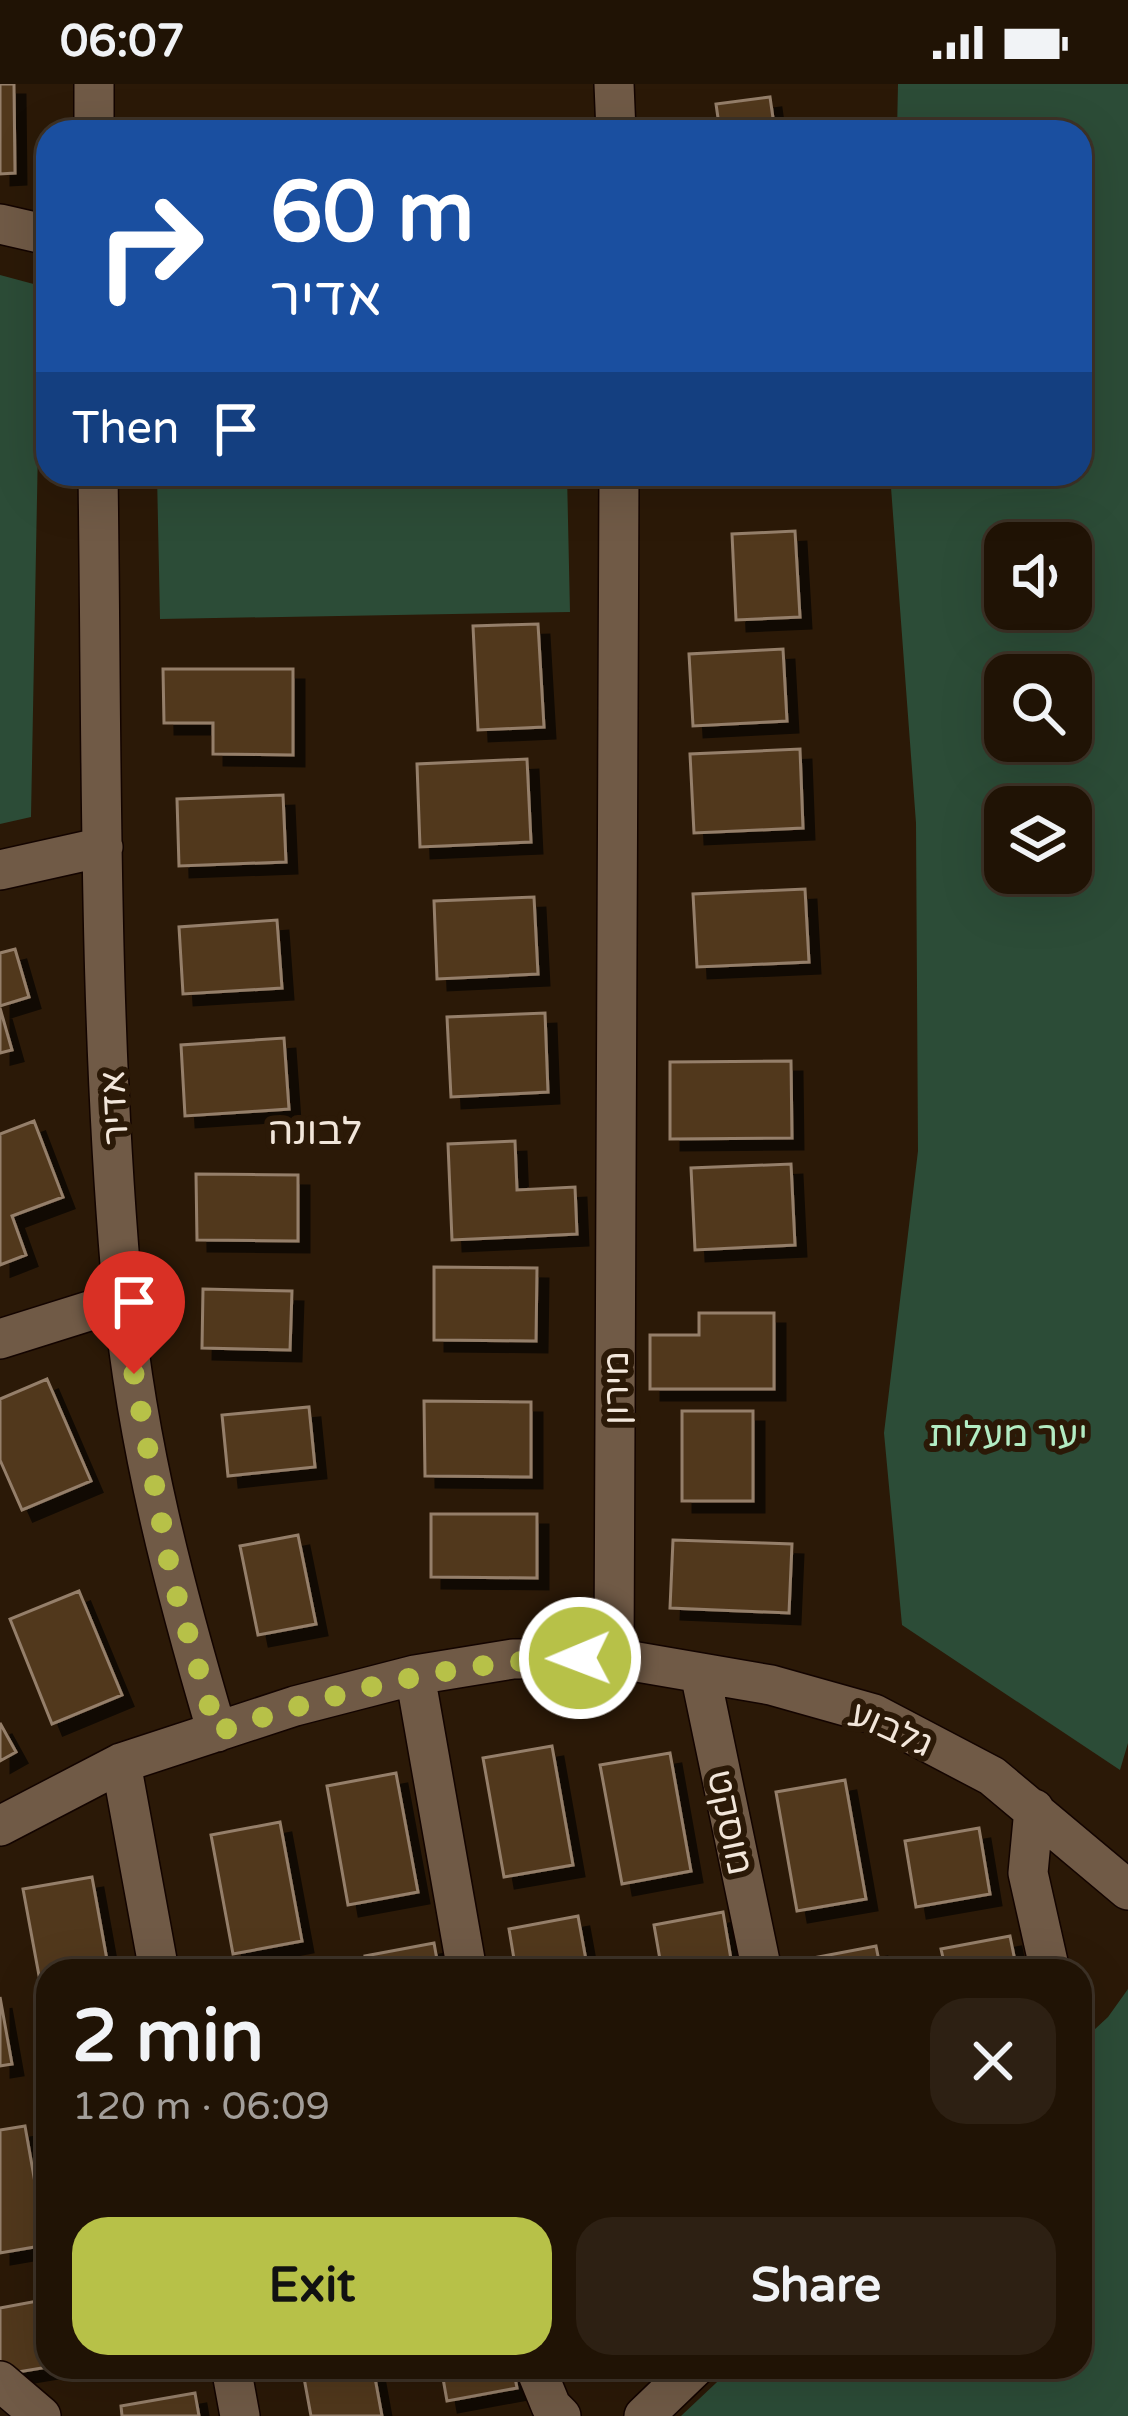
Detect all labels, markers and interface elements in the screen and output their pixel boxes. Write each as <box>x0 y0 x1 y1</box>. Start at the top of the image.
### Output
text: 06:07 <box>60 15 185 69</box>
text: 60 m <box>270 163 474 264</box>
icon: right <box>72 168 228 324</box>
text: אדיר <box>270 265 382 330</box>
icon: arrive <box>203 396 269 462</box>
text: Then <box>72 402 179 456</box>
map controls <box>984 522 1092 894</box>
button: sound <box>984 522 1092 630</box>
button: search <box>984 654 1092 762</box>
button: layers <box>984 786 1092 894</box>
street label: אדיר <box>91 1070 138 1146</box>
district label: לבונה <box>267 1108 363 1155</box>
pin <box>83 1251 185 1374</box>
icon: arrive <box>101 1269 167 1335</box>
street label: מירון <box>595 1351 638 1425</box>
park label: יער מעלות <box>928 1413 1088 1456</box>
position arrow <box>517 1595 643 1721</box>
street label: גלבוע <box>843 1692 940 1767</box>
street label: מוסקט <box>697 1766 762 1879</box>
text: 2 min <box>72 1994 264 2081</box>
button: close <box>930 1998 1056 2124</box>
text: 120 m · 06:09 <box>72 2083 330 2130</box>
button: Exit <box>72 2217 552 2355</box>
button: Share <box>576 2217 1056 2355</box>

